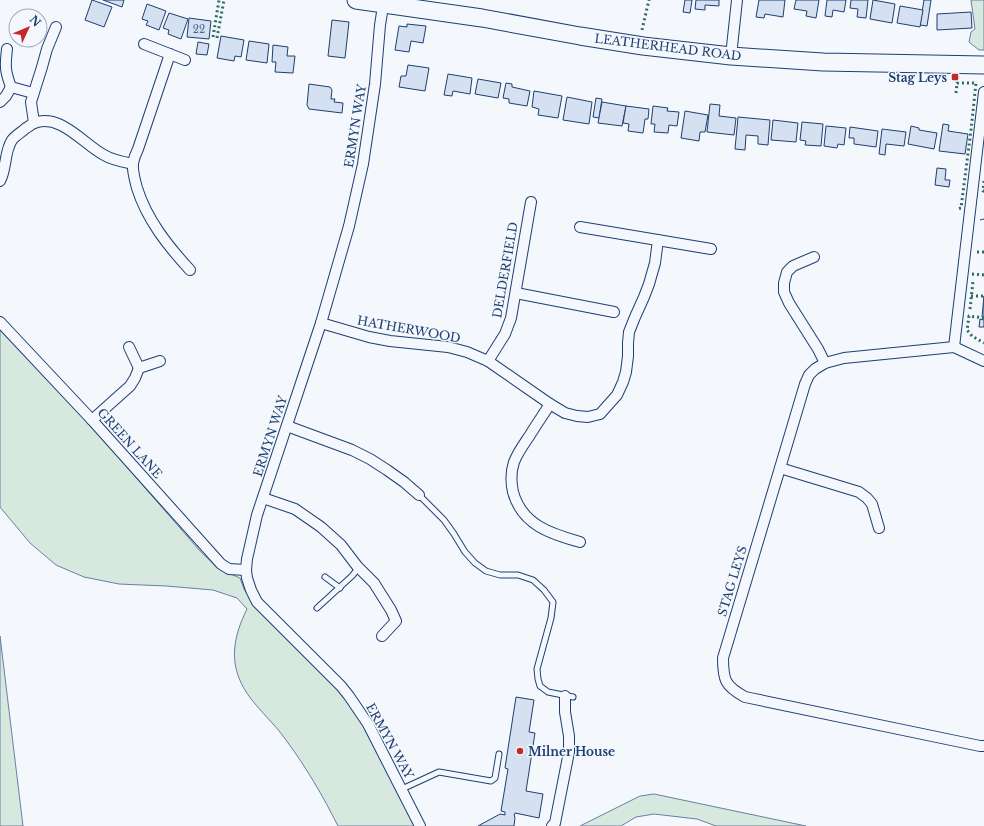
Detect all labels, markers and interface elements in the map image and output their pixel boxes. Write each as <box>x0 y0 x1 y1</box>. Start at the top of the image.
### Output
north arrow <box>8 8 48 48</box>
text: N <box>27 12 44 30</box>
house number: 22 <box>193 23 205 36</box>
street label: LEATHERHEAD ROAD <box>594 31 742 63</box>
place label: Stag Leys <box>888 70 947 85</box>
marker: Stag Leys <box>950 72 960 82</box>
street label: ERMYN WAY <box>341 83 369 169</box>
street label: DELDERFIELD <box>489 221 521 319</box>
street label: HATHERWOOD <box>356 313 462 345</box>
street label: ERMYN WAY <box>250 393 290 478</box>
street label: GREEN LANE <box>95 405 166 481</box>
street label: STAG LEYS <box>714 544 750 618</box>
street label: ERMYN WAY <box>363 700 417 782</box>
place label: Milner House <box>528 744 615 759</box>
marker: Milner House <box>515 746 525 756</box>

